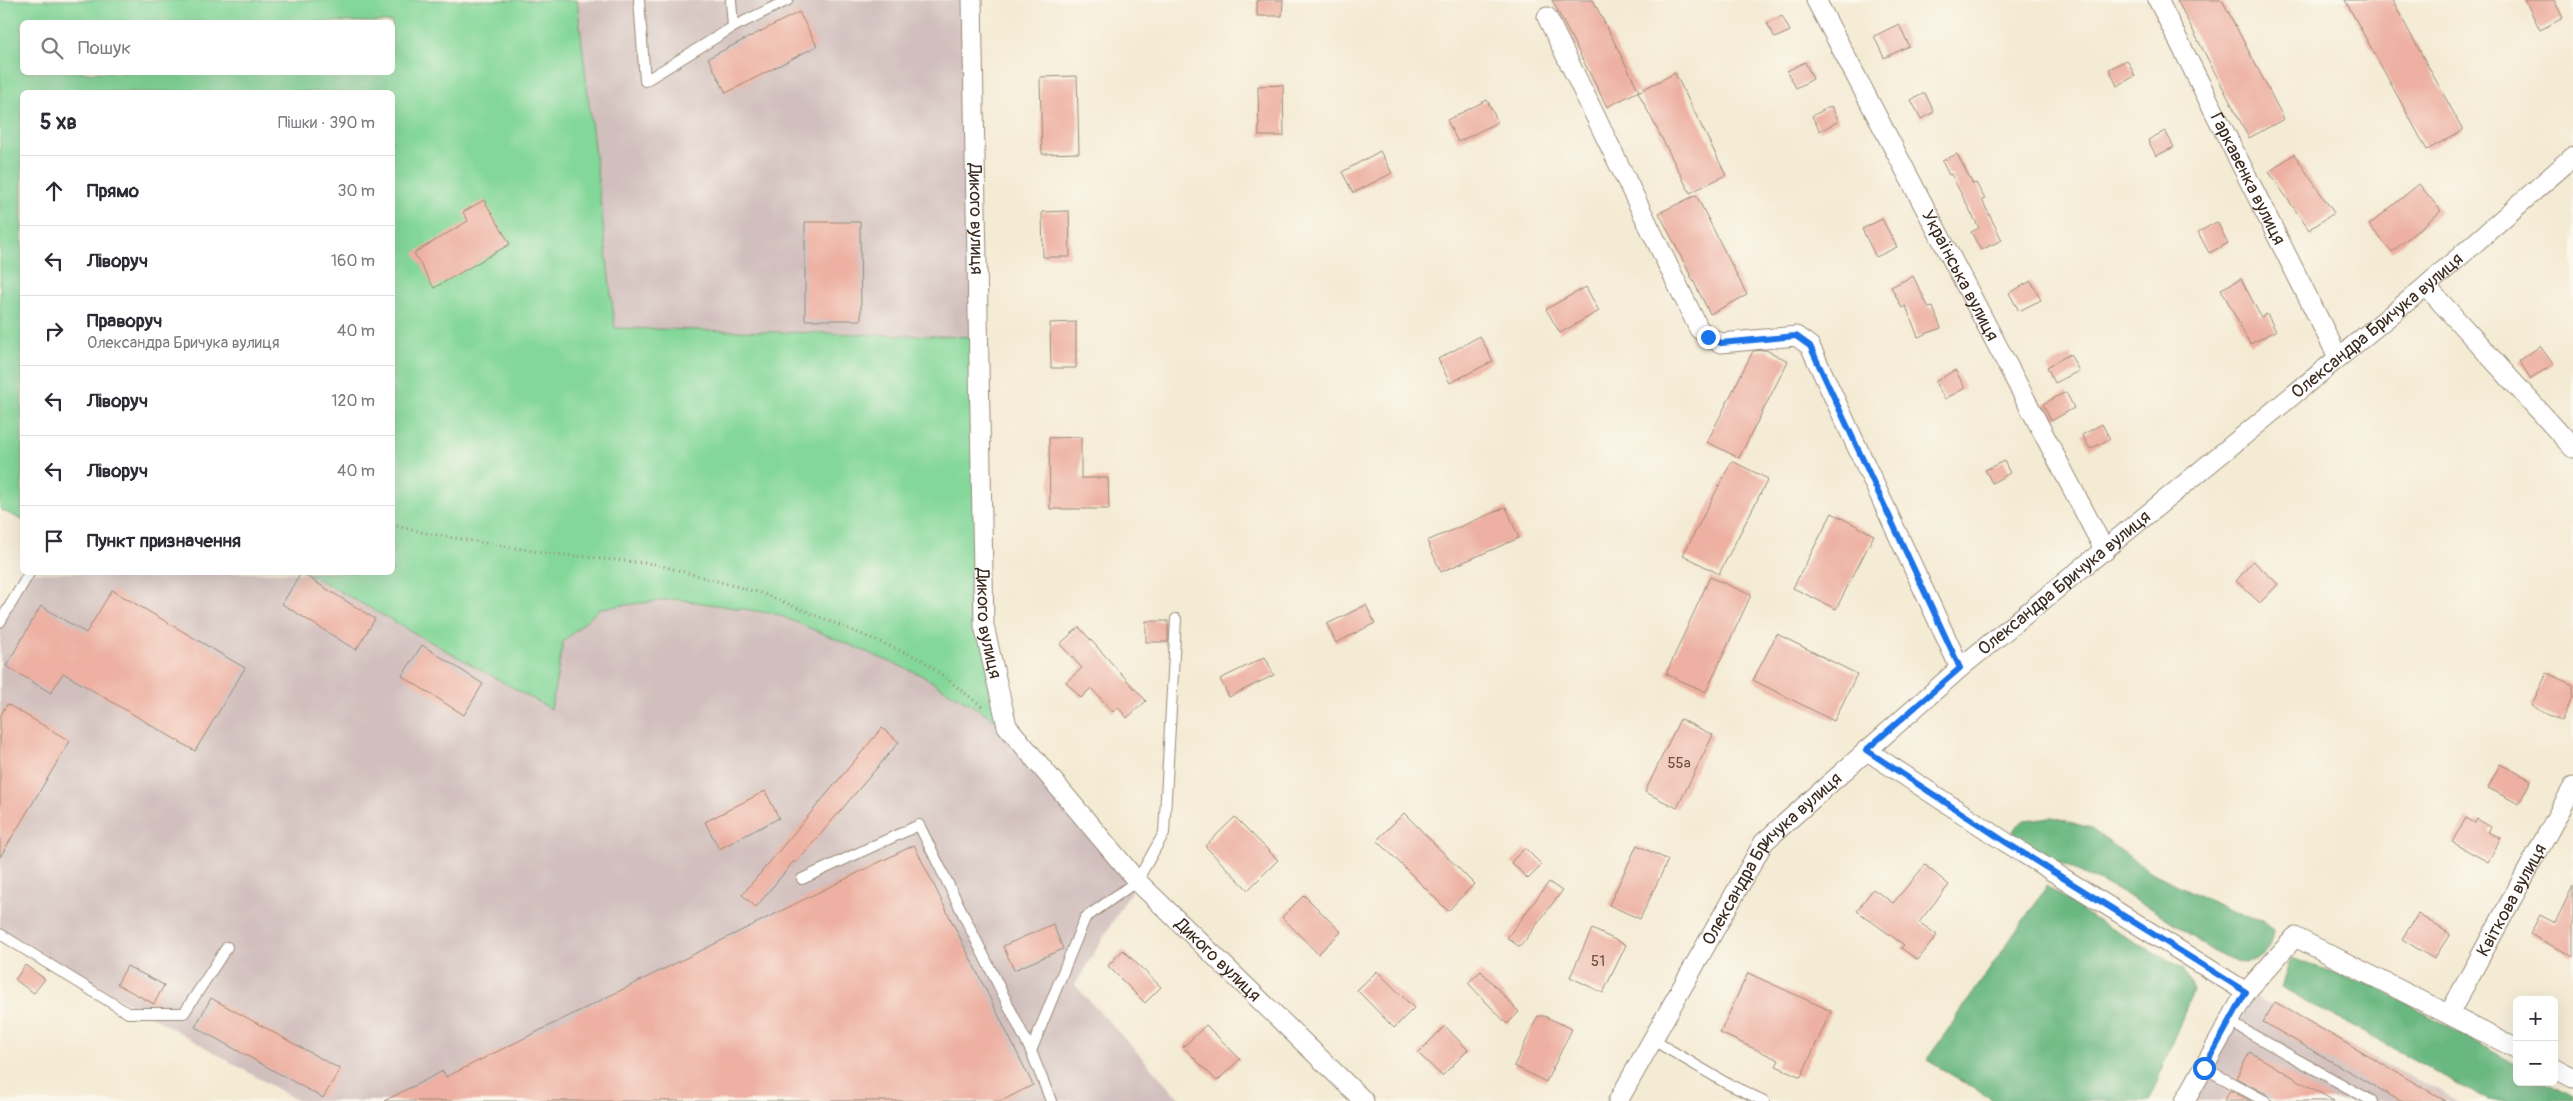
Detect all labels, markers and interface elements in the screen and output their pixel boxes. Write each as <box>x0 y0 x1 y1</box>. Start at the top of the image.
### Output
search box <box>20 20 395 75</box>
icon: search <box>38 34 66 62</box>
text: Пошук <box>78 36 131 60</box>
text: 5 хв <box>40 109 77 136</box>
street label: Гаркавенка вулиця <box>2205 109 2291 249</box>
text: Пішки · 390 m <box>278 113 375 133</box>
street label: Дикого вулиця <box>963 162 988 275</box>
icon: ahead <box>40 177 68 205</box>
text: Прямо <box>87 179 139 203</box>
text: 30 m <box>337 181 375 201</box>
street label: Українська вулиця <box>1916 206 2004 345</box>
icon: left <box>40 247 68 275</box>
street label: Олександра Бричука вулиця <box>2287 248 2468 404</box>
text: Ліворуч <box>87 249 148 273</box>
text: 160 m <box>331 251 375 271</box>
text: Праворуч <box>87 309 162 333</box>
icon: right <box>40 317 68 345</box>
text: 40 m <box>337 321 375 341</box>
route end <box>1697 326 1720 349</box>
text: Олександра Бричука вулиця <box>87 333 279 353</box>
icon: left <box>40 387 68 415</box>
text: Ліворуч <box>87 389 148 413</box>
text: 120 m <box>331 391 375 411</box>
icon: left <box>40 457 68 485</box>
text: Ліворуч <box>87 459 148 483</box>
text: 40 m <box>337 461 375 481</box>
street label: Олександра Бричука вулиця <box>1973 505 2155 661</box>
icon: arrive <box>40 527 68 555</box>
text: Пункт призначення <box>87 529 241 553</box>
street label: Дикого вулиця <box>971 567 1007 681</box>
house number: 55а <box>1667 754 1691 773</box>
street label: Олександра Бричука вулиця <box>1697 767 1847 950</box>
street label: Квіткова вулиця <box>2472 840 2552 961</box>
street label: Дикого вулиця <box>1169 912 1266 1007</box>
house number: 51 <box>1591 952 1605 971</box>
map controls <box>2513 996 2558 1086</box>
button: + <box>2513 996 2558 1041</box>
button: − <box>2513 1041 2558 1086</box>
route start <box>2193 1057 2216 1080</box>

